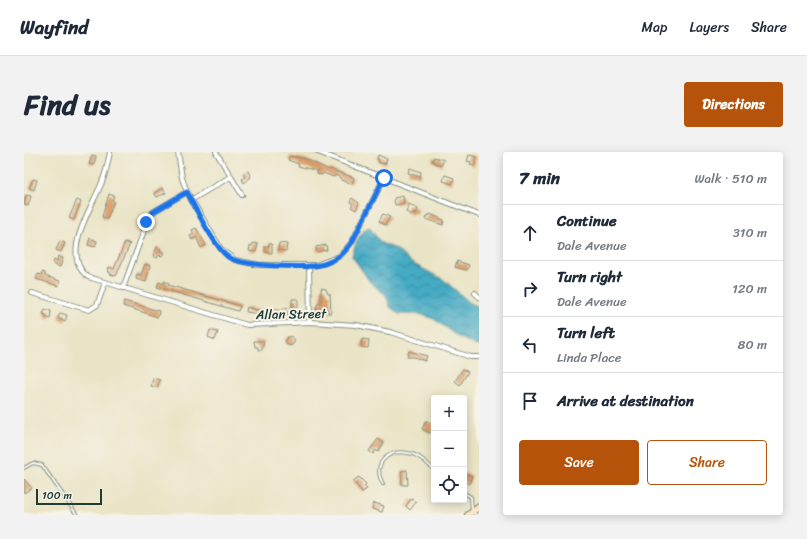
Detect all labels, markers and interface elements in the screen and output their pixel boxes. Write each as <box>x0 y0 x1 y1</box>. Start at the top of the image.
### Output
text: Wayfind <box>20 11 88 44</box>
text: Map <box>642 15 667 40</box>
text: Layers <box>689 15 729 40</box>
text: Share <box>751 15 787 40</box>
text: Find us <box>24 80 111 129</box>
button: Directions <box>684 82 783 127</box>
text: 7 min <box>519 163 560 193</box>
text: Walk · 510 m <box>694 167 767 190</box>
route start <box>375 169 393 187</box>
text: Continue <box>557 208 617 234</box>
route end <box>137 213 155 231</box>
text: 310 m <box>733 221 767 244</box>
icon: ahead <box>519 222 541 244</box>
text: Dale Avenue <box>557 234 627 257</box>
text: Turn right <box>557 264 622 290</box>
text: 120 m <box>732 277 767 300</box>
icon: right <box>519 278 541 300</box>
text: Dale Avenue <box>557 290 627 313</box>
street label: Allan Street <box>255 302 327 326</box>
text: Turn left <box>557 320 615 346</box>
text: 80 m <box>738 333 767 356</box>
icon: left <box>519 334 541 356</box>
text: Linda Place <box>557 346 621 369</box>
text: Arrive at destination <box>557 388 694 414</box>
icon: arrive <box>519 390 541 412</box>
map controls <box>431 395 467 503</box>
button: + <box>431 395 467 431</box>
button: − <box>431 431 467 467</box>
button: Save <box>519 440 639 485</box>
button: Share <box>647 440 767 485</box>
button: locate <box>431 467 467 503</box>
text: 100 m <box>42 486 72 505</box>
scale bar <box>36 487 102 506</box>

